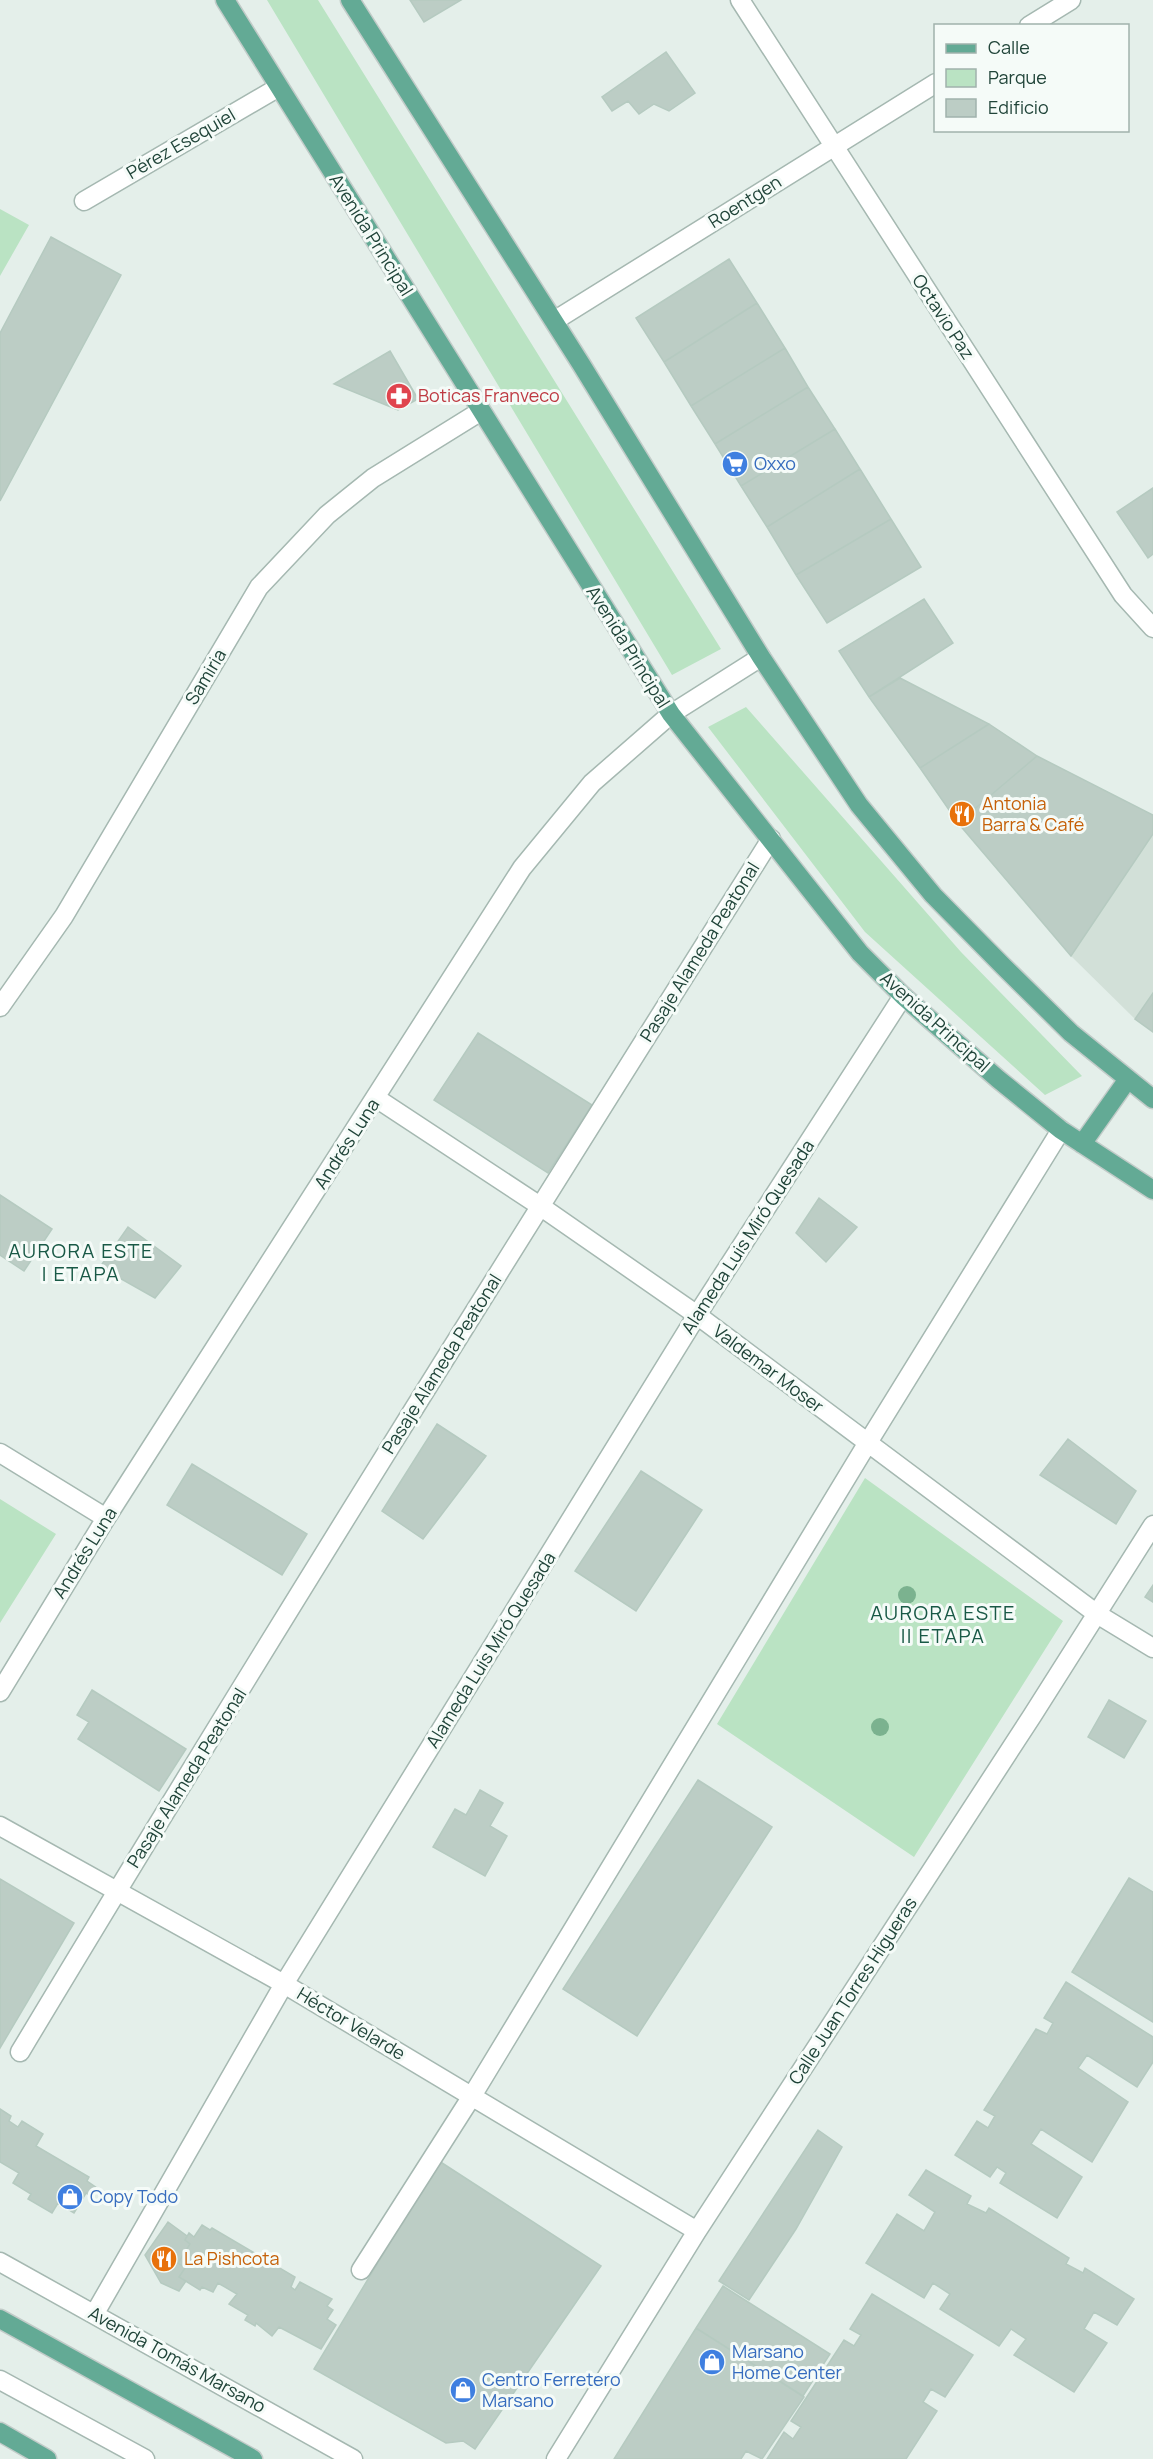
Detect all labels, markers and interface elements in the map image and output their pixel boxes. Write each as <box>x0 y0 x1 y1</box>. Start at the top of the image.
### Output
legend <box>934 24 1129 132</box>
text: Calle <box>988 35 1030 59</box>
text: Parque <box>988 65 1047 89</box>
text: Edificio <box>988 95 1049 119</box>
street label: Pérez Esequiel <box>122 102 239 184</box>
street label: Avenida Principal <box>325 169 419 300</box>
street label: Roentgen <box>703 169 785 233</box>
street label: Octavio Paz <box>907 269 980 364</box>
pharmacy icon: Boticas Franveco <box>384 381 414 411</box>
place label: Boticas Franveco <box>418 383 560 407</box>
supermarket icon: Oxxo <box>720 449 750 479</box>
place label: Oxxo <box>754 451 796 475</box>
street label: Avenida Principal <box>582 581 676 712</box>
street label: Samiria <box>179 644 231 709</box>
place label: Antonia Barra & Café <box>982 791 1084 836</box>
restaurant icon: Antonia Barra & Café <box>947 799 977 829</box>
street label: Pasaje Alameda Peatonal <box>634 857 764 1046</box>
street label: Avenida Principal <box>876 966 996 1077</box>
street label: Andrés Luna <box>308 1094 384 1193</box>
street label: Alameda Luis Miró Quesada <box>675 1135 819 1338</box>
district label: AURORA ESTE I ETAPA <box>8 1237 154 1287</box>
street label: Pasaje Alameda Peatonal <box>376 1269 506 1458</box>
street label: Valdemar Moser <box>708 1319 829 1418</box>
street label: Andrés Luna <box>47 1502 122 1603</box>
street label: Alameda Luis Miró Quesada <box>420 1547 560 1752</box>
district label: AURORA ESTE II ETAPA <box>870 1599 1016 1649</box>
street label: Pasaje Alameda Peatonal <box>121 1683 251 1872</box>
street label: Calle Juan Torres Higueras <box>782 1892 922 2089</box>
street label: Héctor Velarde <box>293 1981 410 2065</box>
shop icon: Copy Todo <box>55 2182 85 2212</box>
place label: Copy Todo <box>90 2184 178 2208</box>
restaurant icon: La Pishcota <box>149 2244 179 2274</box>
place label: La Pishcota <box>184 2246 280 2270</box>
street label: Avenida Tomás Marsano <box>85 2300 270 2418</box>
place label: Marsano Home Center <box>732 2339 842 2384</box>
shop icon: Marsano Home Center <box>697 2347 727 2377</box>
place label: Centro Ferretero Marsano <box>482 2367 621 2412</box>
shop icon: Centro Ferretero Marsano <box>448 2375 478 2405</box>

